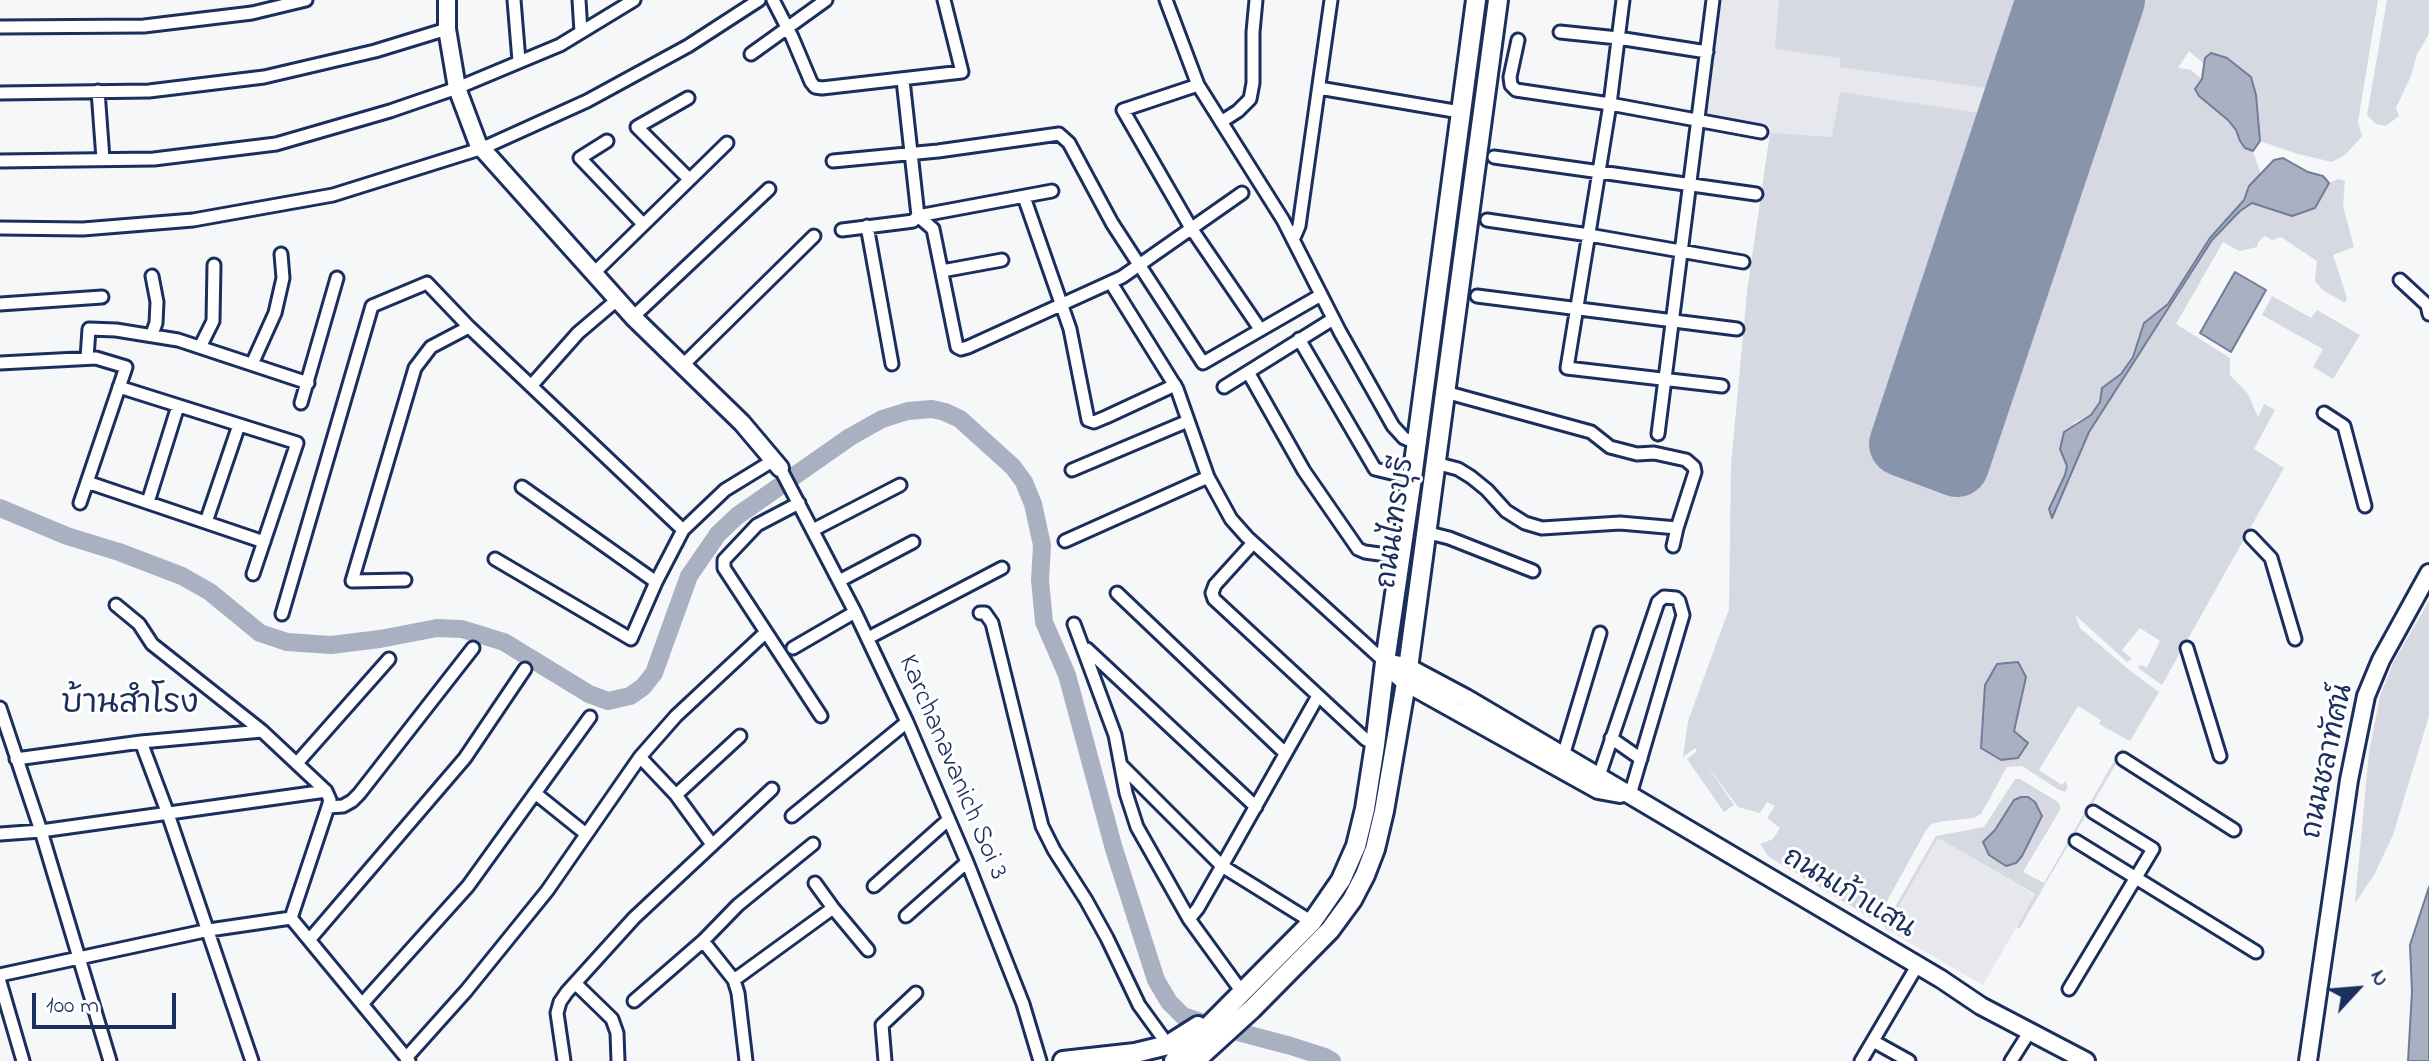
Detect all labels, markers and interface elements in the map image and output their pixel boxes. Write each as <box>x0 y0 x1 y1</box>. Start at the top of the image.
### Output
street label: ถนนไทรบุรี <box>1372 455 1424 591</box>
street label: Karchanavanich Soi 3 <box>888 651 1014 885</box>
street label: ถนนชลาทัศน์ <box>2297 682 2363 842</box>
district label: บ้านสำโรง <box>62 688 198 726</box>
street label: ถนนเก้าแสน <box>1776 842 1920 948</box>
north arrow <box>2317 949 2397 1029</box>
text: N <box>2361 965 2396 992</box>
scale bar <box>36 977 180 1027</box>
text: 100 m <box>46 989 99 1024</box>

